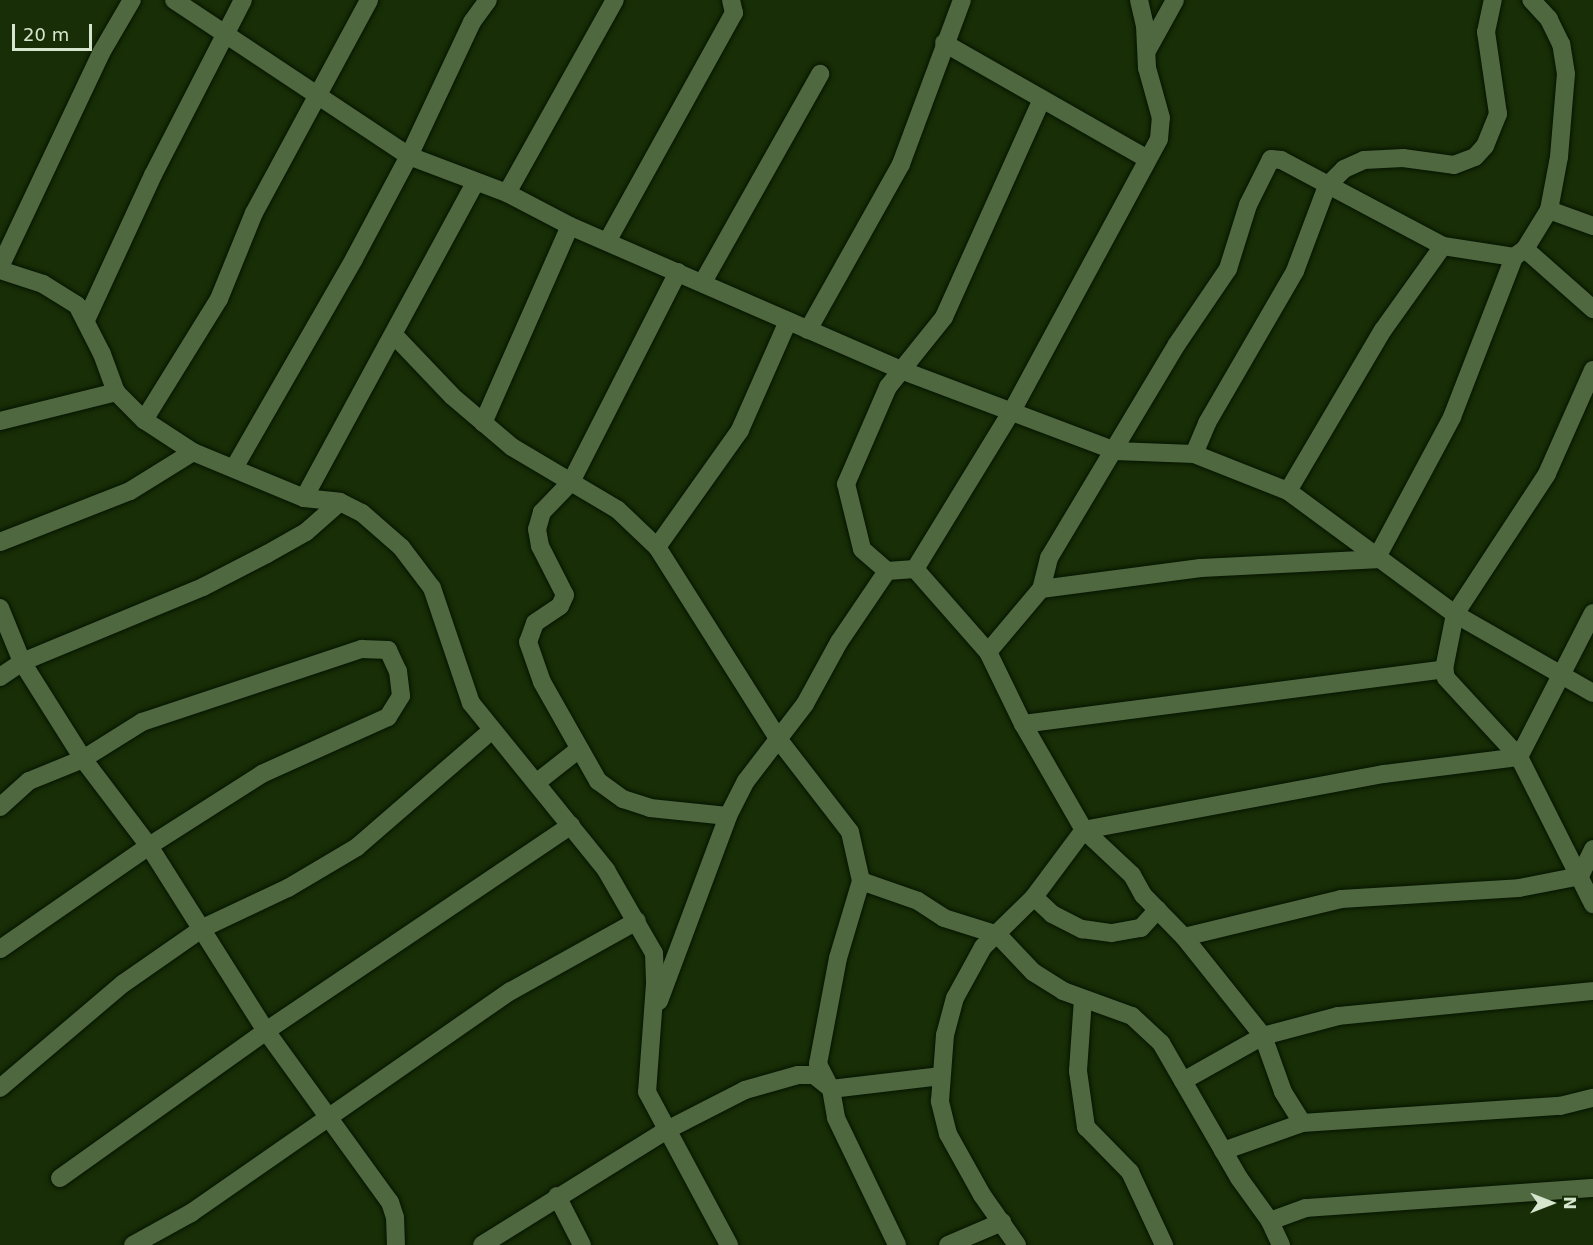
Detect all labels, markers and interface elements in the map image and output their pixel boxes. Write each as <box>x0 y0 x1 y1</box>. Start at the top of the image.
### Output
scale bar <box>15 12 94 50</box>
text: 20 m <box>23 24 69 45</box>
north arrow <box>1521 1173 1581 1233</box>
text: N <box>1560 1196 1579 1210</box>

